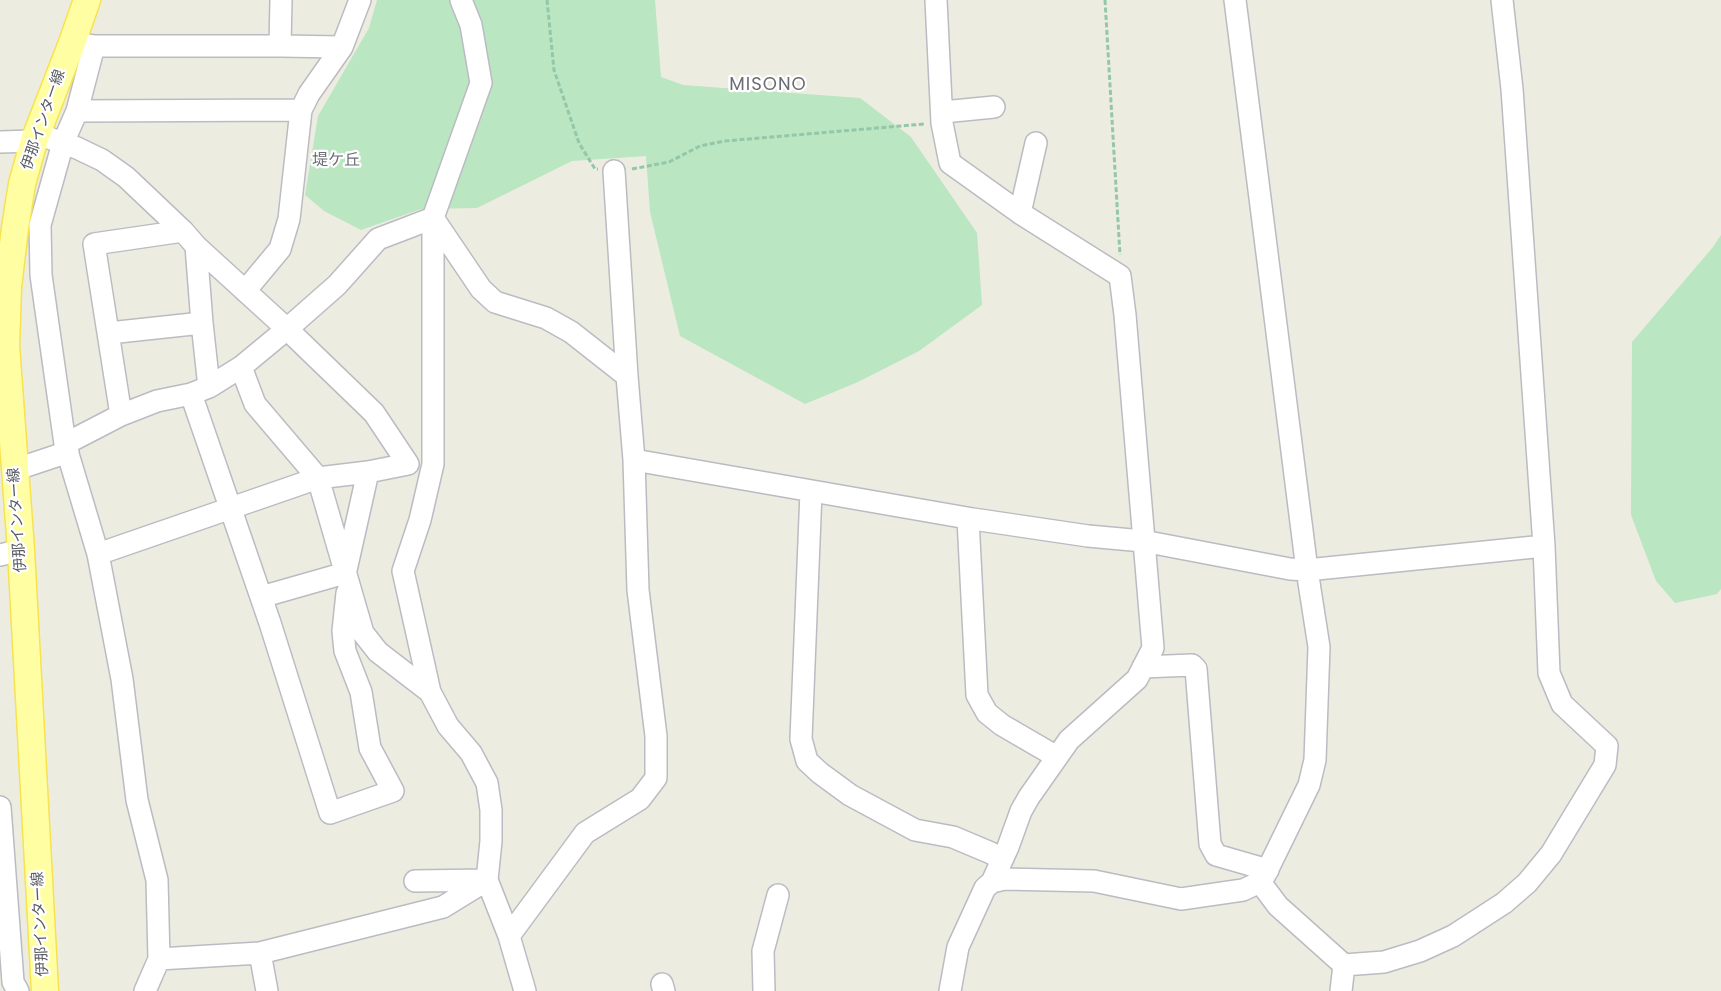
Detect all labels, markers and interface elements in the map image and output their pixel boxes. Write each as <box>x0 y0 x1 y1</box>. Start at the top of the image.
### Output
street label: 伊那インター線 <box>18 67 70 173</box>
district label: MISONO <box>729 74 807 96</box>
district label: 堤ケ丘 <box>312 151 360 171</box>
street label: 伊那インター線 <box>5 467 31 573</box>
street label: 伊那インター線 <box>29 871 53 977</box>

